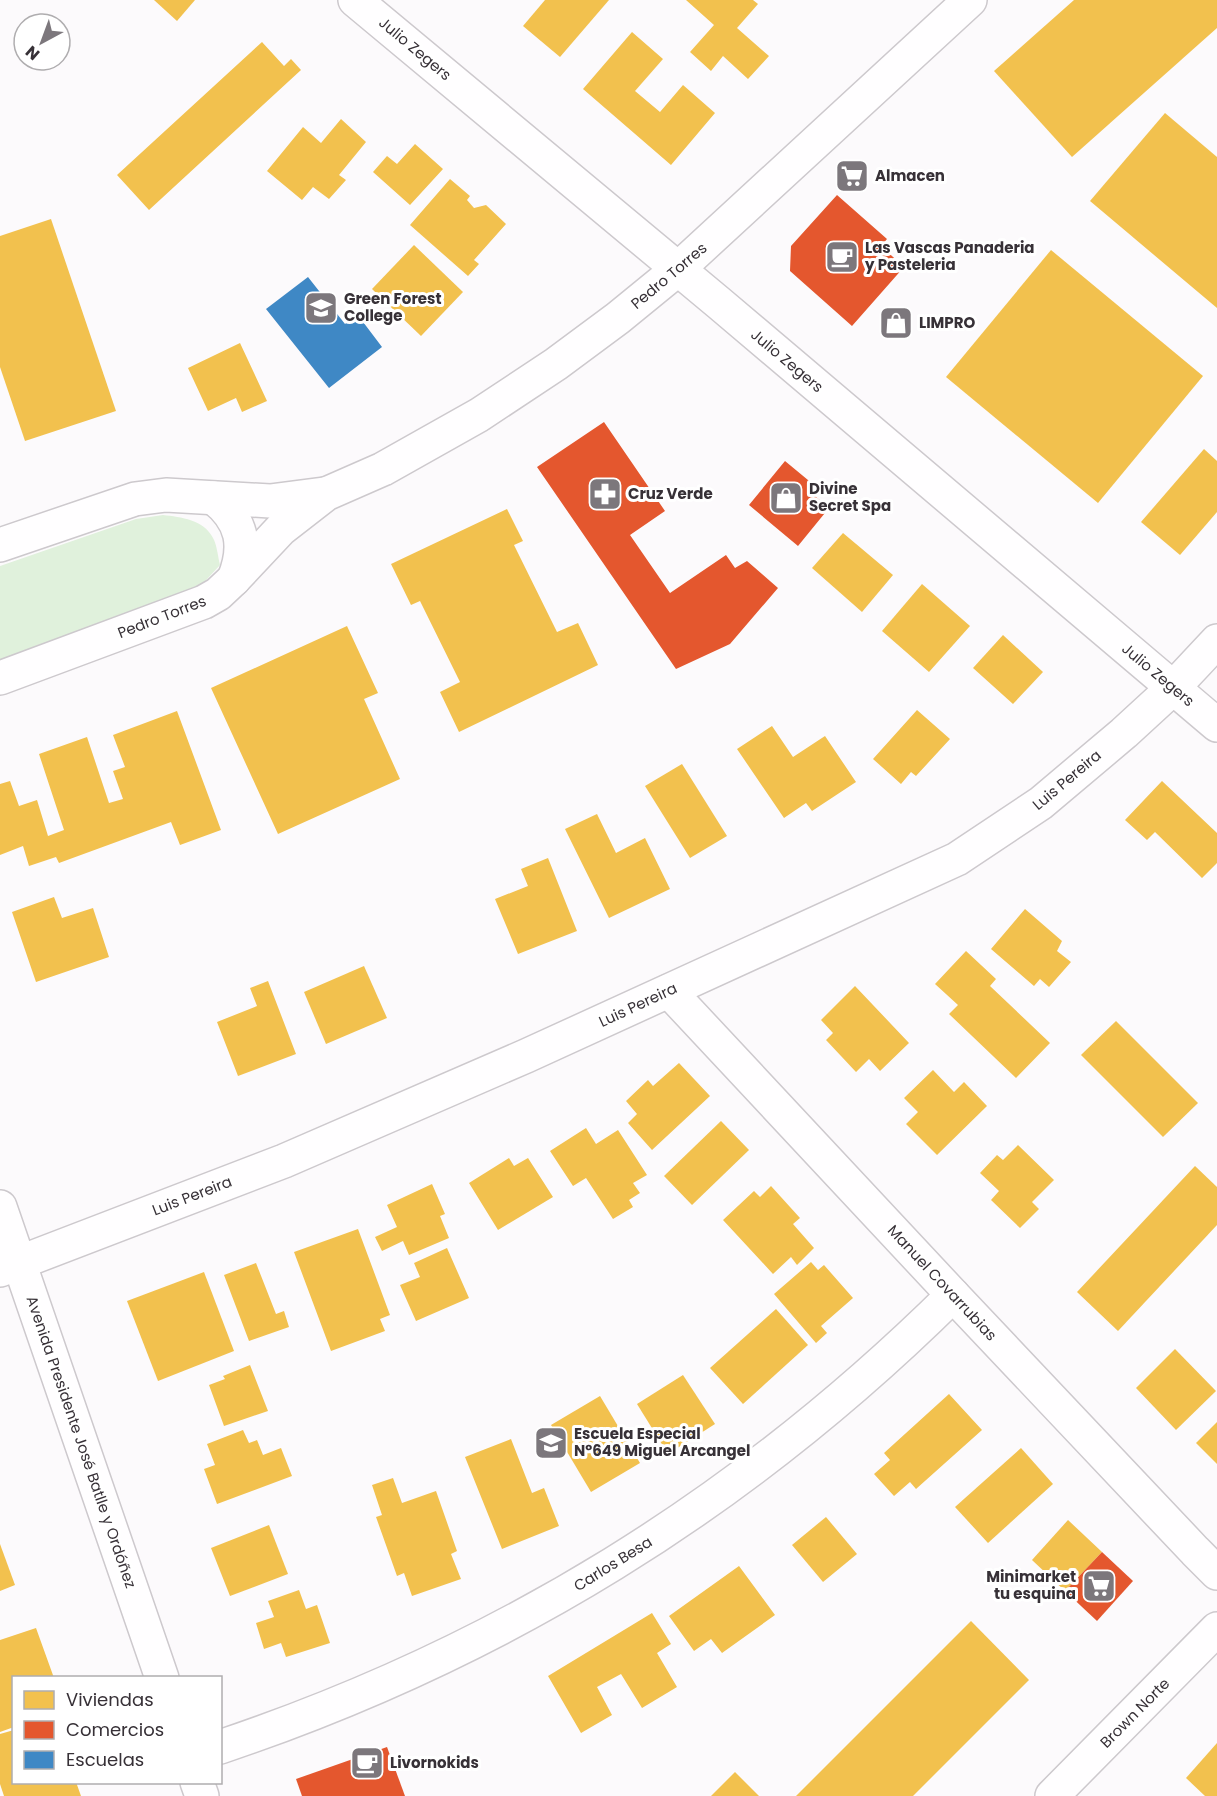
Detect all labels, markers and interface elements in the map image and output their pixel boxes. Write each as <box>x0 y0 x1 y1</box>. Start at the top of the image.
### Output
north arrow <box>12 12 72 72</box>
street label: Julio Zegers <box>375 12 456 85</box>
text: N <box>20 40 45 66</box>
supermarket icon: Almacen <box>834 158 870 194</box>
place label: Almacen <box>875 165 945 186</box>
street label: Pedro Torres <box>626 237 711 314</box>
place label: Las Vascas Panaderia y Pasteleria <box>864 237 1035 275</box>
cafe icon: Las Vascas Panaderia y Pasteleria <box>824 239 860 275</box>
place label: Green Forest College <box>344 288 442 326</box>
school or university icon: Green Forest College <box>303 290 339 326</box>
shop icon: LIMPRO <box>878 305 914 341</box>
place label: LIMPRO <box>919 312 975 333</box>
street label: Julio Zegers <box>747 324 828 397</box>
pharmacy icon: Cruz Verde <box>587 476 623 512</box>
place label: Divine Secret Spa <box>809 478 891 516</box>
shop icon: Divine Secret Spa <box>768 480 804 516</box>
place label: Cruz Verde <box>628 483 713 504</box>
street label: Pedro Torres <box>114 590 209 643</box>
street label: Julio Zegers <box>1118 638 1199 711</box>
street label: Luis Pereira <box>1028 745 1106 815</box>
street label: Luis Pereira <box>595 977 680 1032</box>
street label: Luis Pereira <box>149 1171 235 1220</box>
street label: Manuel Covarrubias <box>883 1220 1002 1345</box>
street label: Avenida Presidente José Batlle y Ordóñez <box>21 1293 142 1591</box>
place label: Escuela Especial N°649 Miguel Arcangel <box>574 1423 750 1461</box>
school or university icon: Escuela Especial N°649 Miguel Arcangel <box>533 1425 569 1461</box>
street label: Carlos Besa <box>569 1531 656 1596</box>
place label: Minimarket tu esquina <box>986 1566 1076 1604</box>
supermarket icon: Minimarket tu esquina <box>1081 1568 1117 1604</box>
street label: Brown Norte <box>1095 1673 1174 1752</box>
legend <box>12 1676 222 1784</box>
text: Viviendas <box>66 1687 154 1712</box>
text: Comercios <box>66 1717 164 1742</box>
cafe icon: Livornokids <box>349 1745 385 1781</box>
text: Escuelas <box>66 1747 144 1772</box>
place label: Livornokids <box>390 1752 479 1773</box>

